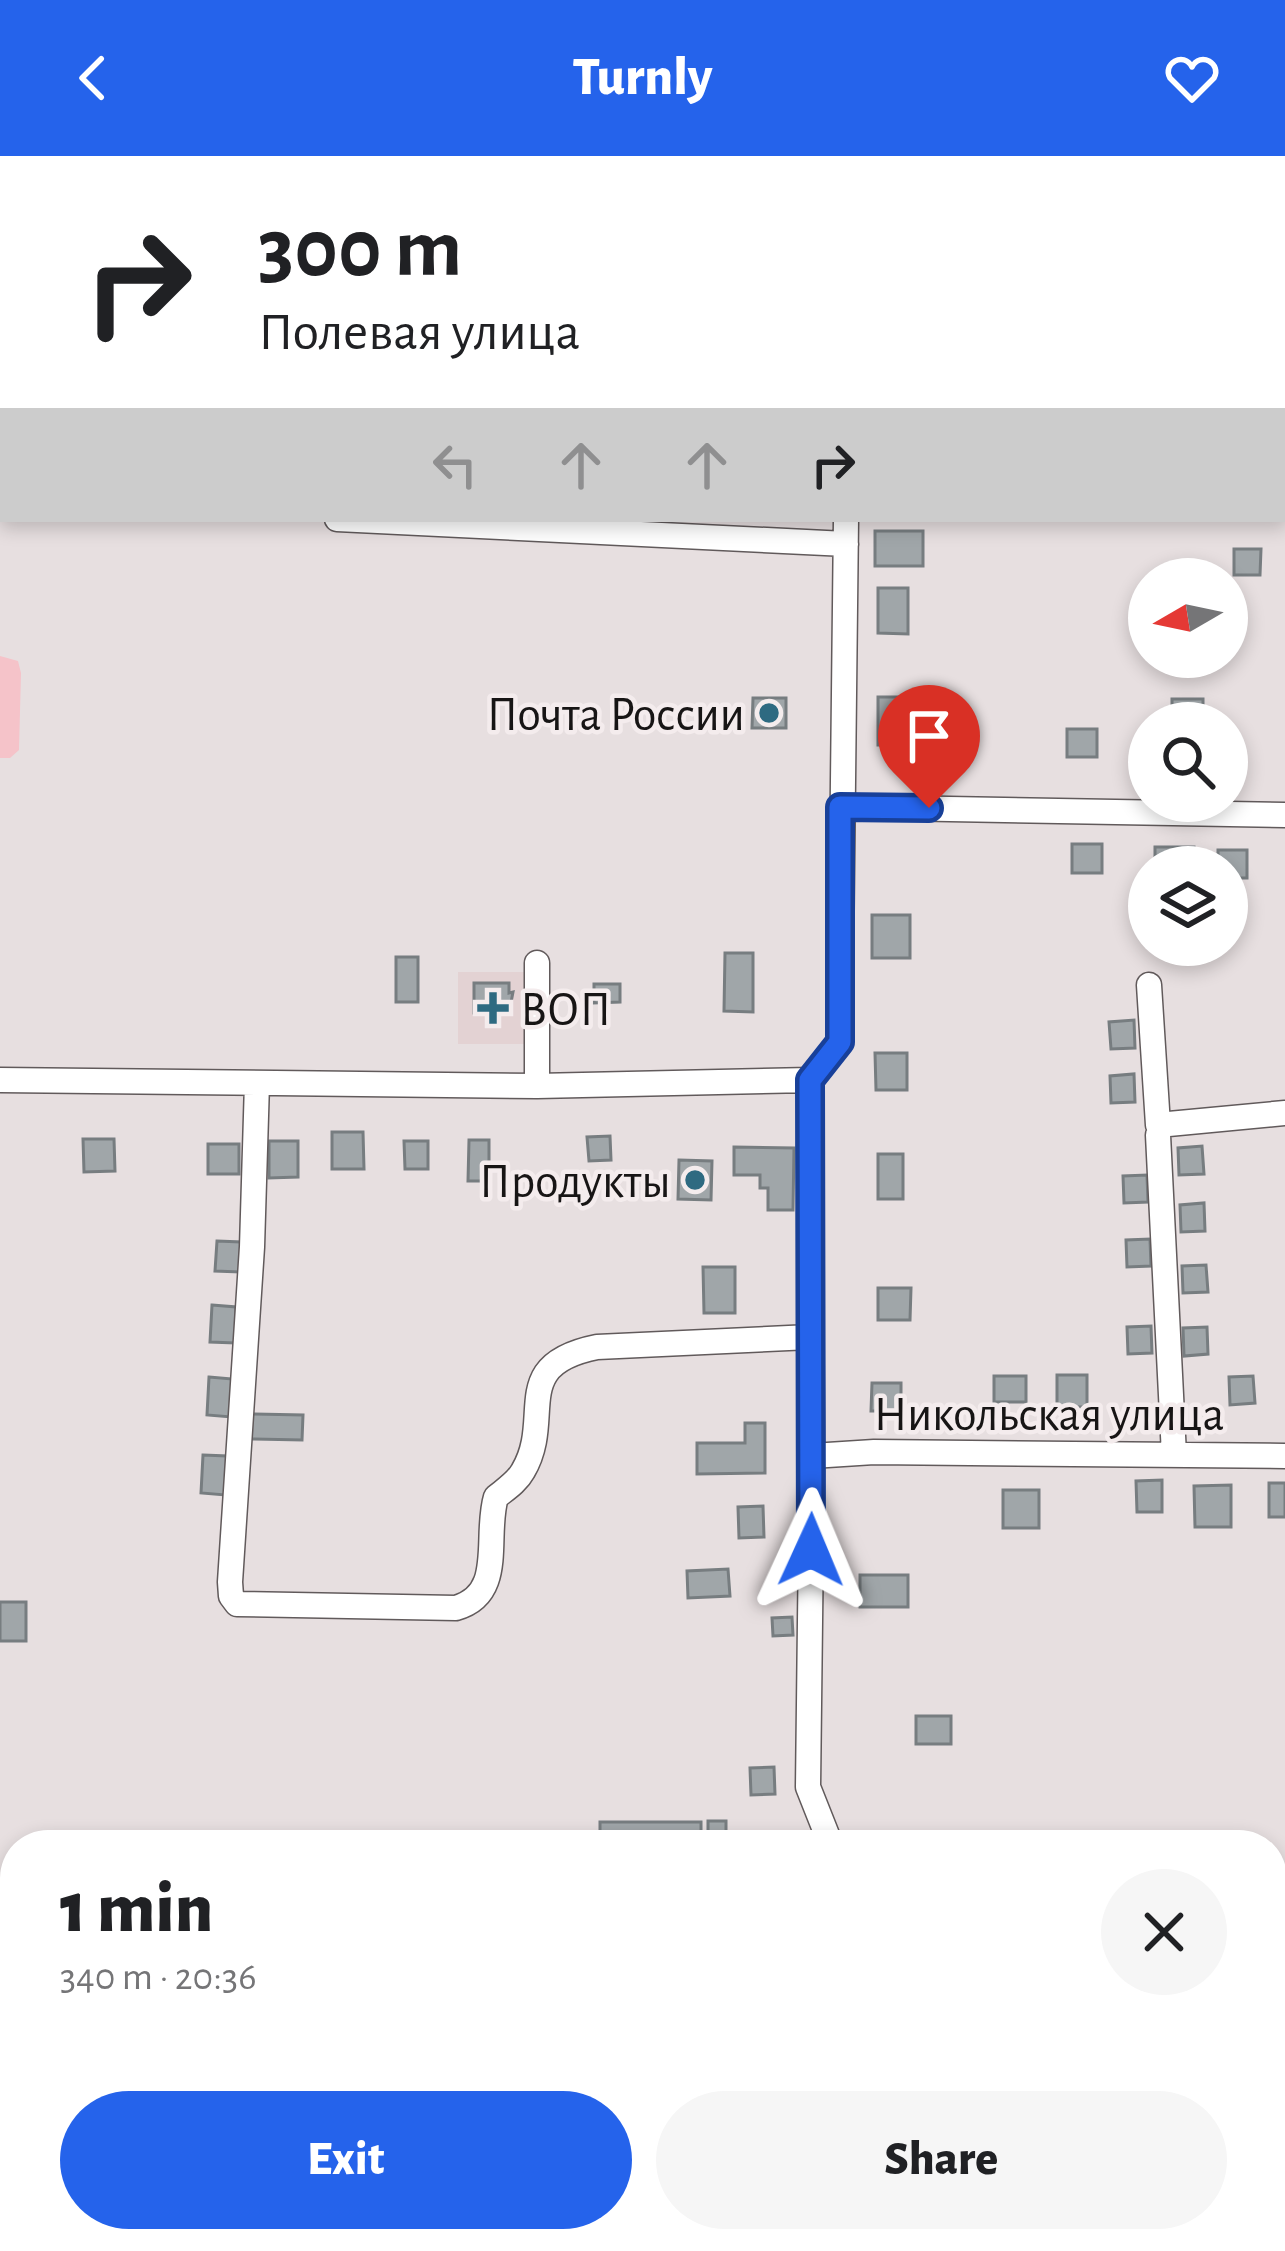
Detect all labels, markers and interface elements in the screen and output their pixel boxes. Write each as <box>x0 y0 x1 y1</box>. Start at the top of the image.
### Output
icon: back <box>60 45 126 111</box>
icon: heart <box>1159 45 1225 111</box>
text: Turnly <box>572 51 713 105</box>
icon: right <box>60 204 216 360</box>
text: 300 m <box>258 208 462 292</box>
text: Полевая улица <box>258 306 580 360</box>
icon: left <box>422 432 488 498</box>
icon: ahead <box>548 432 614 498</box>
icon: ahead <box>674 432 740 498</box>
icon: right <box>800 432 866 498</box>
north arrow <box>1128 558 1248 678</box>
map controls <box>1128 558 1248 966</box>
pin <box>878 685 980 808</box>
place label: Почта России <box>487 692 745 740</box>
marker: Почта России <box>756 700 782 726</box>
button: search <box>1128 702 1248 822</box>
icon: arrive <box>896 703 962 769</box>
button: layers <box>1128 846 1248 966</box>
place label: ВОП <box>520 987 611 1035</box>
marker: ВОП <box>477 992 509 1024</box>
place label: Продукты <box>479 1159 671 1207</box>
marker: Продукты <box>682 1167 708 1193</box>
street label: Никольская улица <box>874 1392 1224 1440</box>
position arrow <box>748 1487 874 1613</box>
button: close <box>1101 1869 1227 1995</box>
text: 1 min <box>60 1873 213 1945</box>
text: 340 m · 20:36 <box>60 1958 257 1997</box>
button: Exit <box>60 2091 632 2229</box>
button: Share <box>656 2091 1227 2229</box>

